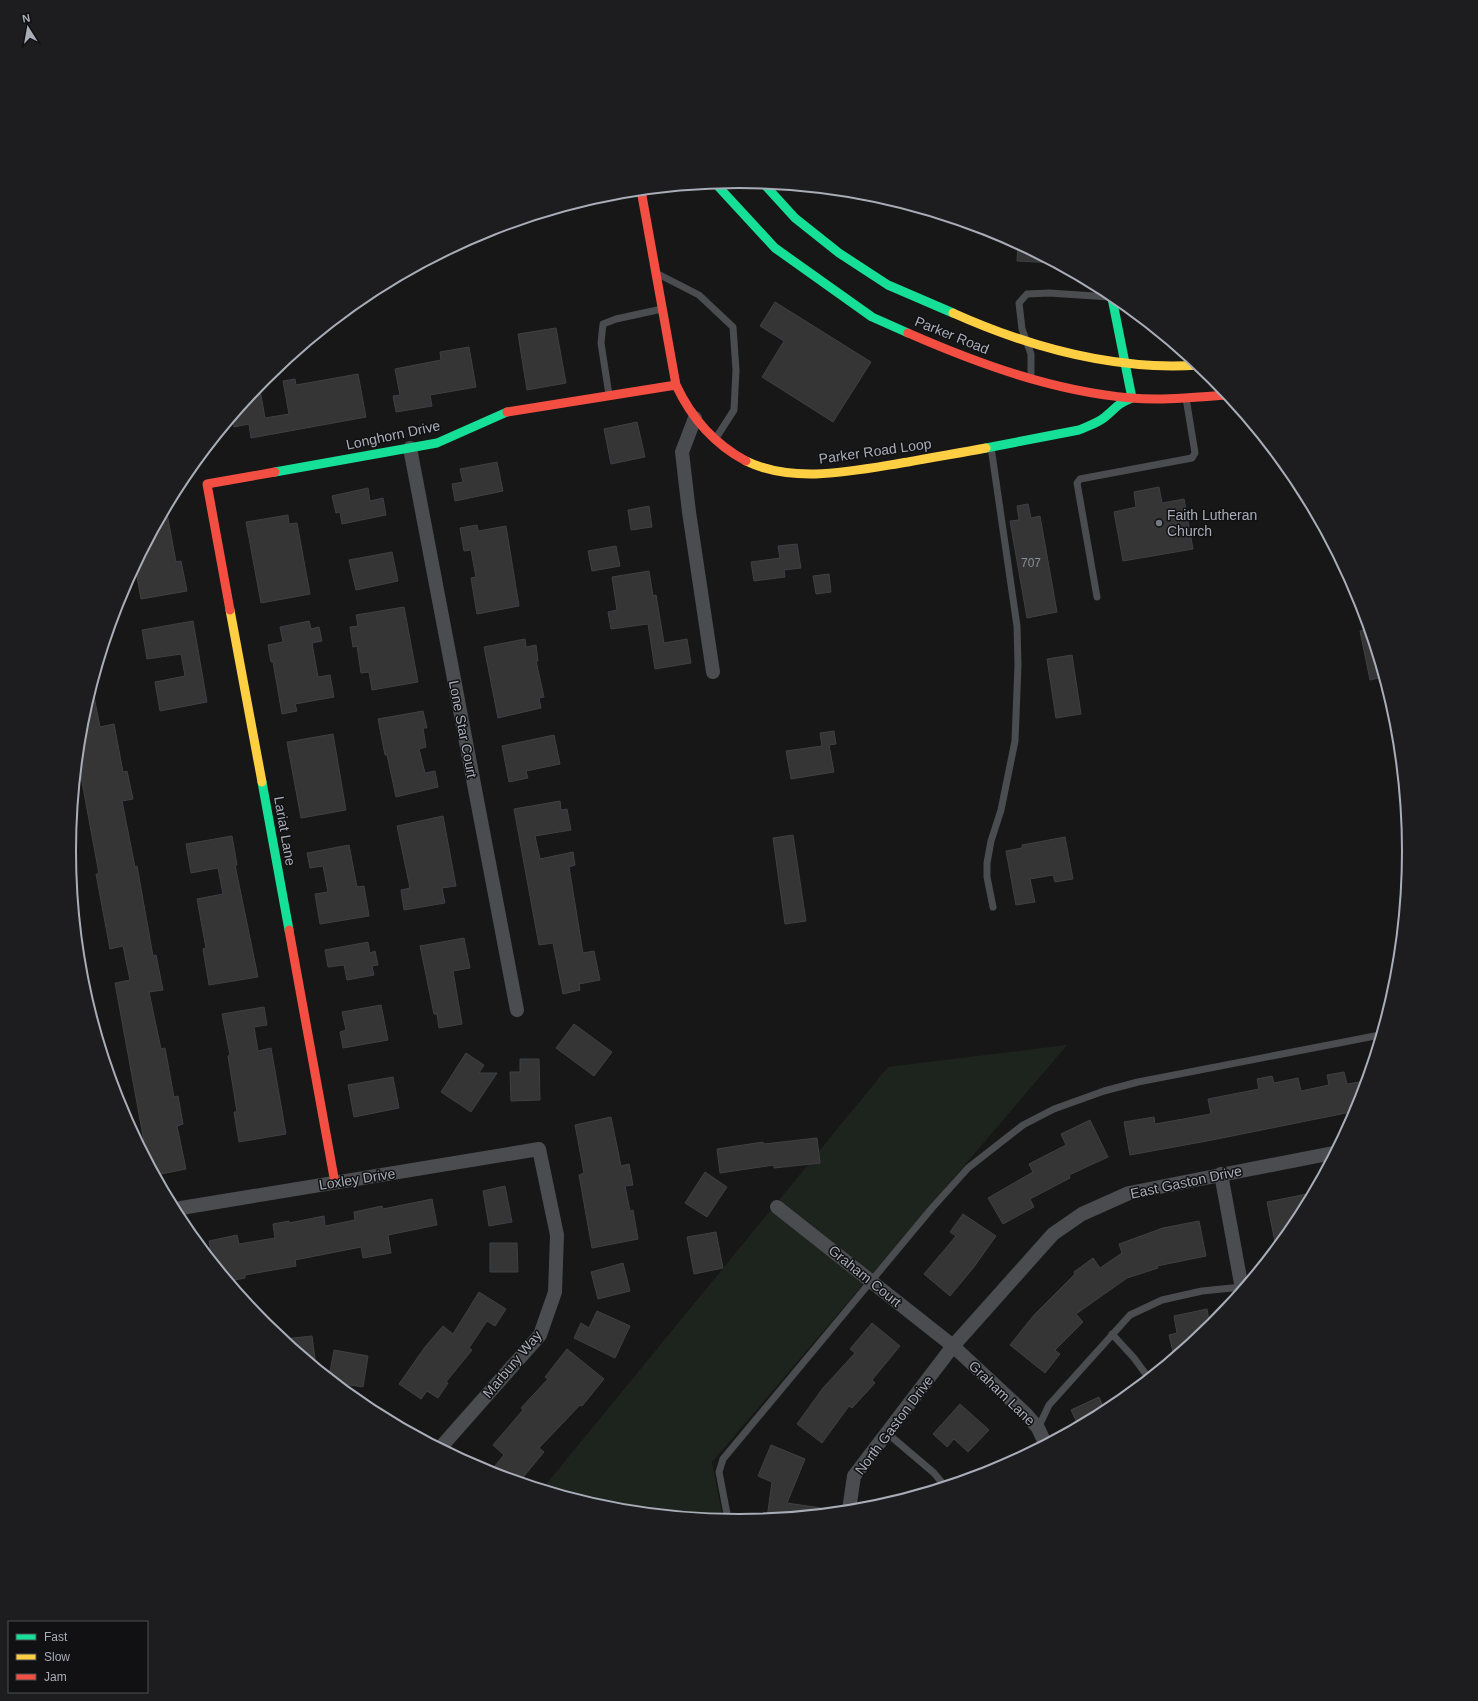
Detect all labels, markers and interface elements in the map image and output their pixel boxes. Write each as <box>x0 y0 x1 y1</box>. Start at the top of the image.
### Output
north arrow <box>8 8 48 48</box>
text: N <box>21 12 31 25</box>
street label: Parker Road <box>913 313 991 357</box>
street label: Longhorn Drive <box>345 417 442 453</box>
street label: Parker Road Loop <box>818 435 933 467</box>
place label: Faith Lutheran Church <box>1167 507 1257 539</box>
marker: Faith Lutheran Church <box>1154 518 1164 528</box>
house number: 707 <box>1021 556 1041 570</box>
street label: Lone Star Court <box>446 679 480 779</box>
street label: Lariat Lane <box>271 795 299 867</box>
street label: East Gaston Drive <box>1129 1162 1243 1202</box>
street label: Loxley Drive <box>318 1165 397 1193</box>
street label: Graham Court <box>825 1242 905 1310</box>
street label: Marbury Way <box>479 1327 545 1401</box>
street label: Graham Lane <box>966 1358 1039 1429</box>
street label: North Gaston Drive <box>852 1372 937 1478</box>
legend <box>8 1621 148 1693</box>
text: Fast <box>44 1630 68 1644</box>
text: Slow <box>44 1650 70 1664</box>
text: Jam <box>44 1670 67 1684</box>

